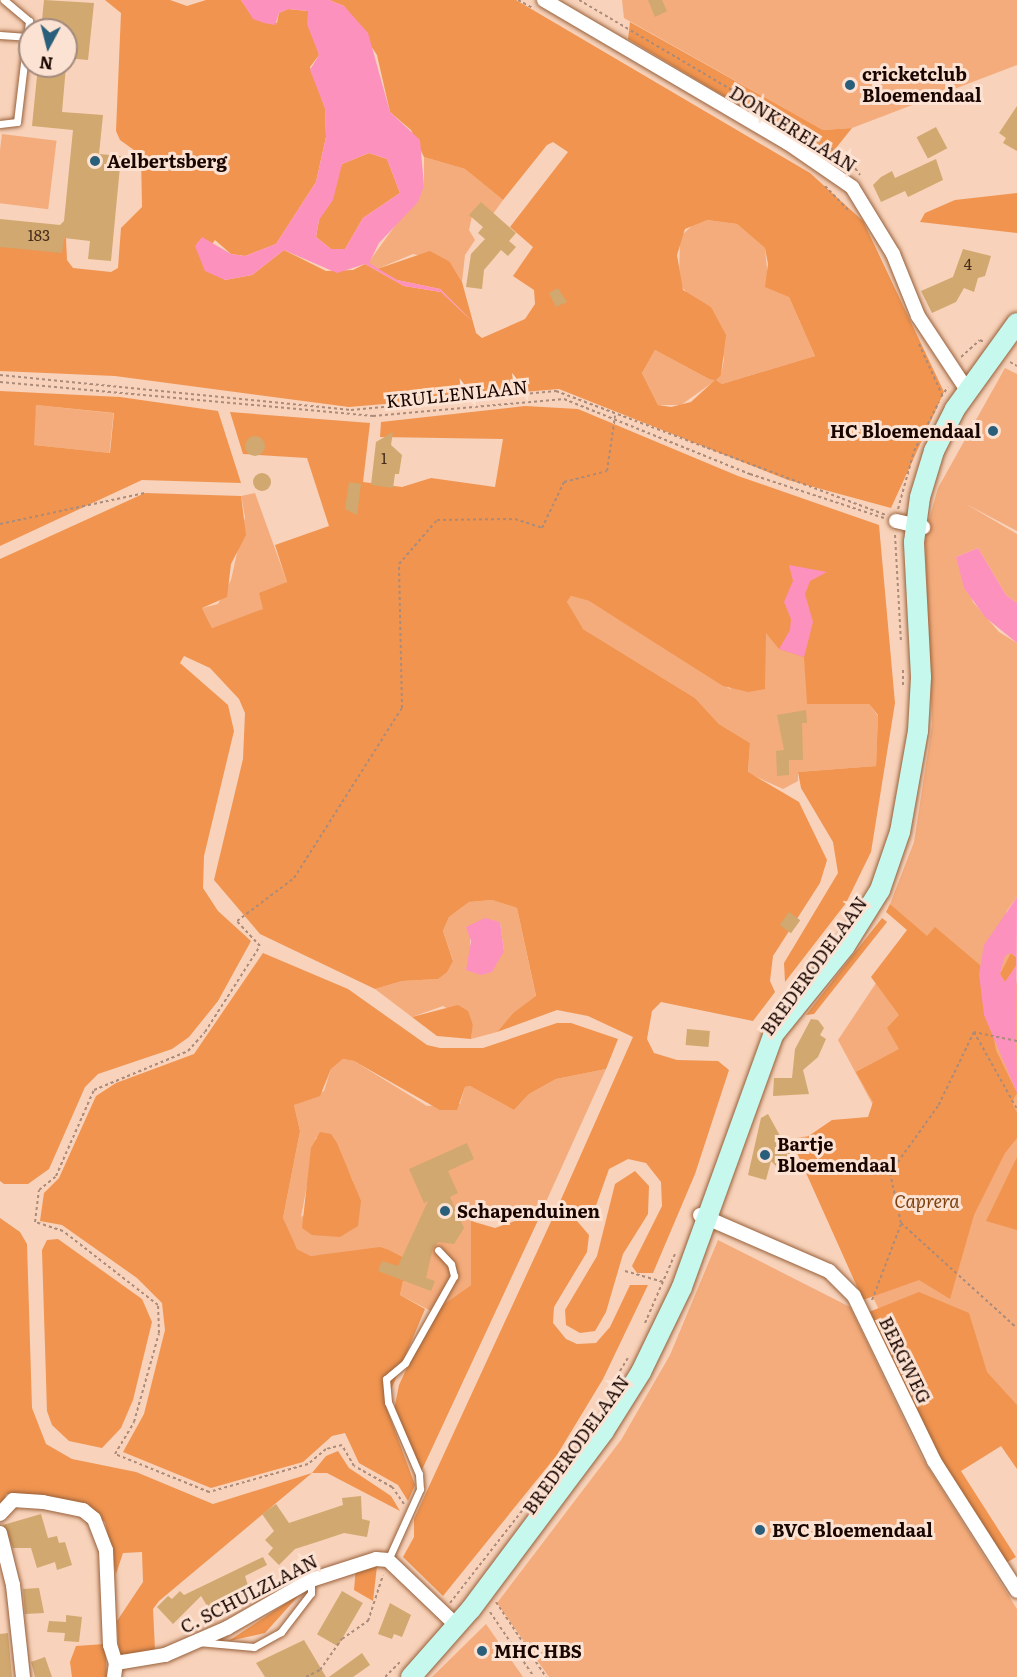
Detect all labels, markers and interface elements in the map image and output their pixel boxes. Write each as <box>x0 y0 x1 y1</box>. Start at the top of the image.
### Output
north arrow <box>18 18 78 78</box>
text: N <box>38 51 54 77</box>
place label: cricketclub Bloemendaal <box>862 64 982 106</box>
marker: cricketclub Bloemendaal <box>843 78 857 92</box>
street label: DONKERELAAN <box>726 81 860 177</box>
place label: Aelbertsberg <box>107 150 227 172</box>
marker: Aelbertsberg <box>88 154 102 168</box>
house number: 183 <box>28 226 50 244</box>
house number: 4 <box>964 255 972 273</box>
street label: KRULLENLAAN <box>385 376 529 412</box>
place label: HC Bloemendaal <box>830 420 981 442</box>
marker: HC Bloemendaal <box>986 424 1000 438</box>
house number: 1 <box>381 449 387 467</box>
street label: BREDERODELAAN <box>756 893 872 1039</box>
place label: Bartje Bloemendaal <box>777 1134 897 1176</box>
marker: Bartje Bloemendaal <box>758 1148 772 1162</box>
park label: Caprera <box>894 1190 960 1212</box>
place label: Schapenduinen <box>457 1200 600 1222</box>
marker: Schapenduinen <box>438 1204 452 1218</box>
street label: BERGWEG <box>875 1313 935 1407</box>
street label: BREDERODELAAN <box>518 1372 634 1518</box>
place label: BVC Bloemendaal <box>772 1519 933 1541</box>
marker: BVC Bloemendaal <box>753 1523 767 1537</box>
street label: C. SCHULZLAAN <box>177 1550 321 1638</box>
place label: MHC HBS <box>494 1640 582 1662</box>
marker: MHC HBS <box>475 1644 489 1658</box>

